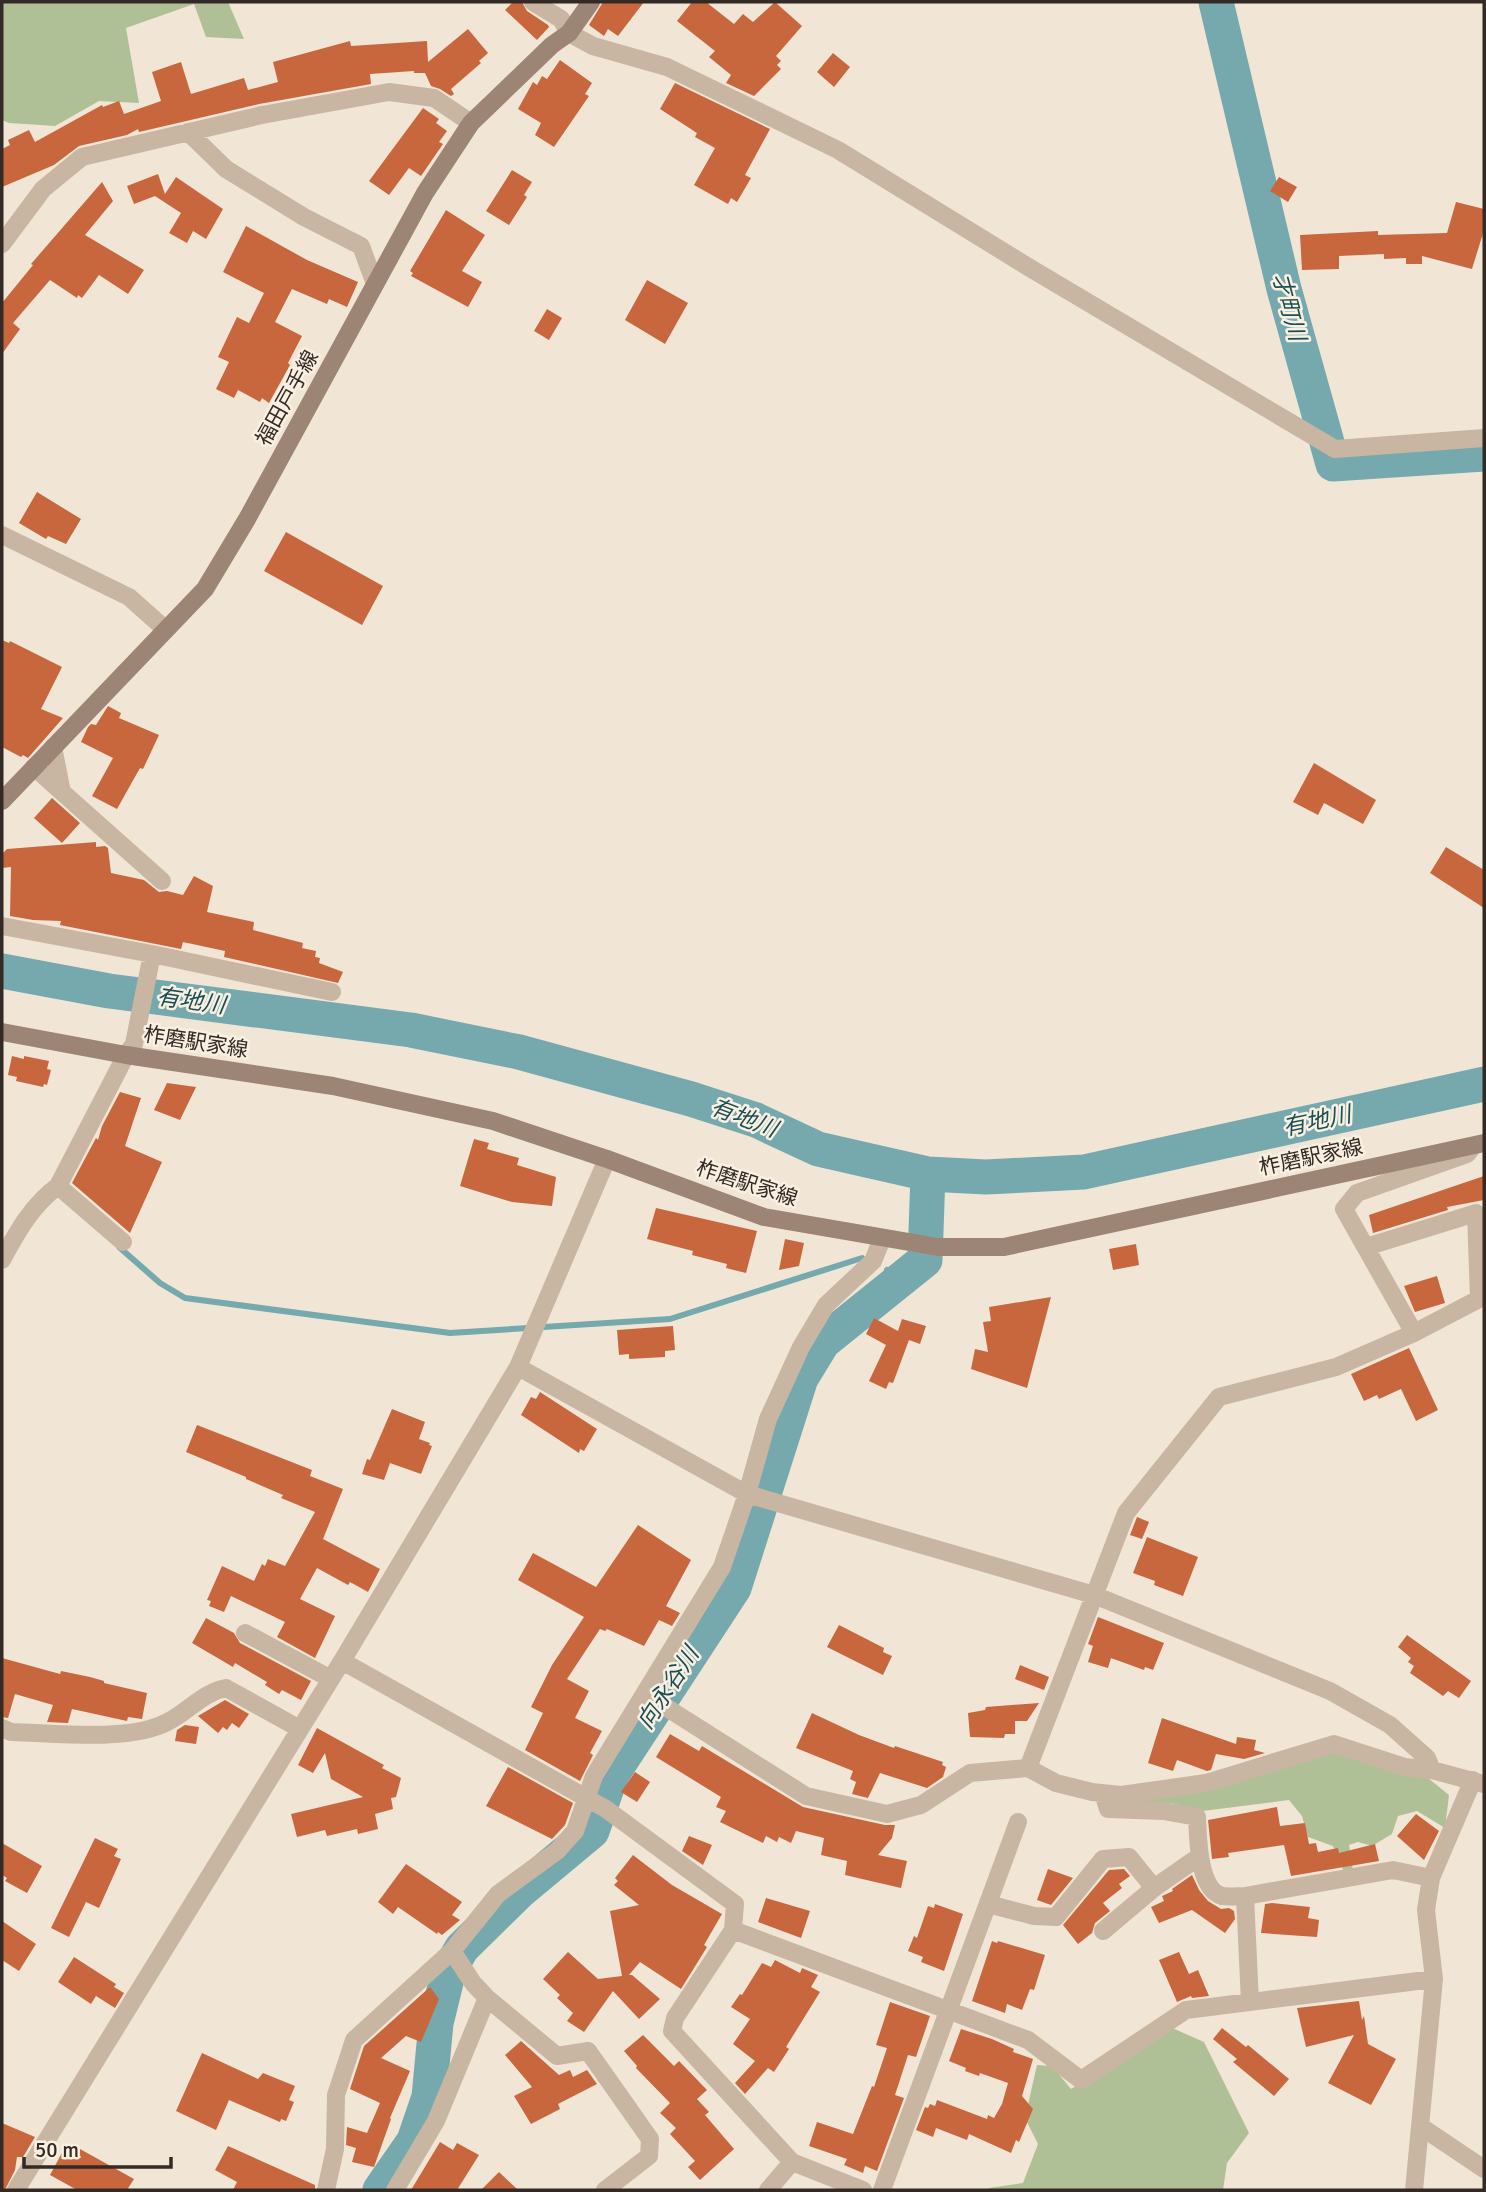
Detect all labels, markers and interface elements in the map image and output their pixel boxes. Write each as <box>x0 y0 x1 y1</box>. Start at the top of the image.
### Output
water label: 才町川 <box>1266 270 1313 347</box>
street label: 福田戸手線 <box>250 346 324 450</box>
water label: 有地川 <box>155 982 230 1021</box>
street label: 柞磨駅家線 <box>142 1021 250 1063</box>
water label: 有地川 <box>707 1092 784 1145</box>
water label: 有地川 <box>1280 1099 1357 1142</box>
street label: 柞磨駅家線 <box>1257 1133 1365 1181</box>
street label: 柞磨駅家線 <box>693 1154 801 1212</box>
water label: 向永谷川 <box>631 1639 707 1734</box>
scale bar <box>24 2126 172 2170</box>
text: 50 m <box>35 2137 79 2163</box>

